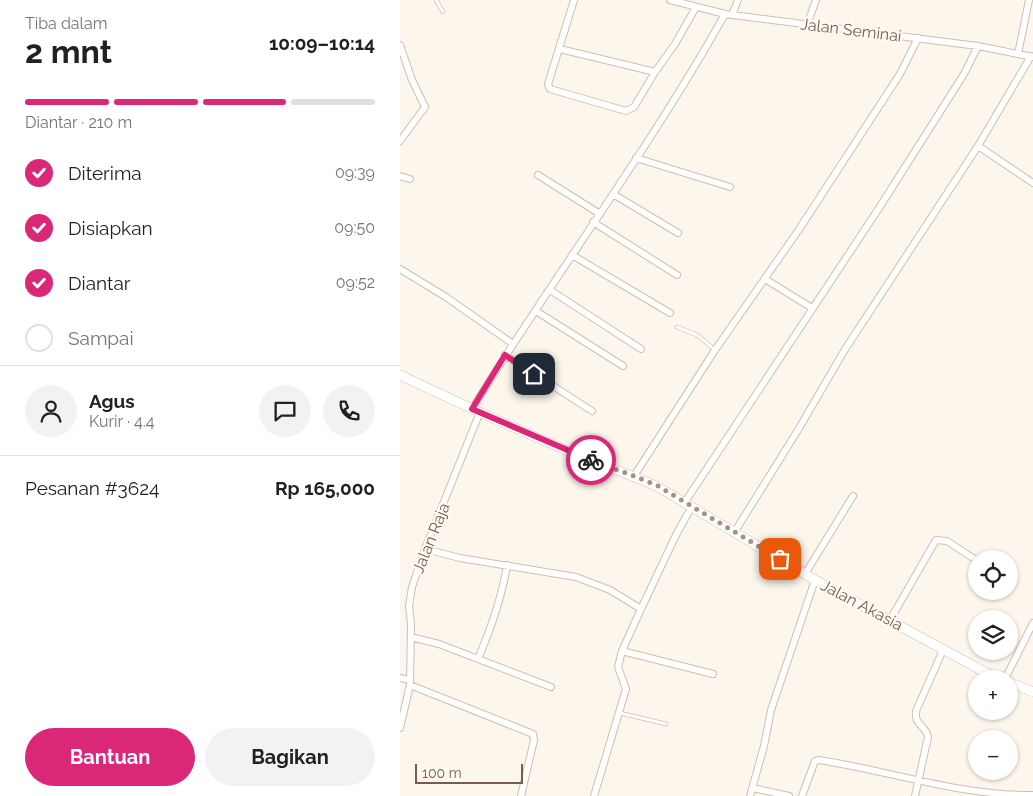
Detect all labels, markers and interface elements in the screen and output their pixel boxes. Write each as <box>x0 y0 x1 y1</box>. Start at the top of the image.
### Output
text: Tiba dalam <box>25 14 107 33</box>
street label: Jalan Seminai <box>799 14 903 46</box>
text: 10:09–10:14 <box>269 32 375 54</box>
text: 2 mnt <box>25 33 112 70</box>
text: Diantar · 210 m <box>25 113 132 132</box>
icon: check <box>25 159 53 187</box>
text: Diterima <box>68 162 142 184</box>
text: 09:39 <box>335 163 375 182</box>
icon: check <box>25 214 53 242</box>
text: Disiapkan <box>68 217 153 239</box>
text: 09:50 <box>334 218 375 237</box>
icon: check <box>25 269 53 297</box>
text: Diantar <box>68 272 130 294</box>
text: 09:52 <box>336 273 375 292</box>
text: Sampai <box>68 327 134 349</box>
pin <box>513 353 555 395</box>
icon: home <box>520 360 548 388</box>
button: person <box>25 385 77 437</box>
button: chat <box>259 385 311 437</box>
button: phone <box>323 385 375 437</box>
text: Agus <box>89 390 135 412</box>
text: Kurir · 4.4 <box>89 412 155 431</box>
courier <box>566 435 616 485</box>
icon: bike <box>577 446 605 474</box>
text: Pesanan #3624 <box>25 477 159 499</box>
text: Rp 165,000 <box>275 477 375 499</box>
street label: Jalan Raja <box>408 500 454 576</box>
pin <box>759 538 801 580</box>
icon: bag <box>766 545 794 573</box>
map controls <box>968 550 1018 780</box>
button: locate <box>968 550 1018 600</box>
street label: Jalan Akasia <box>818 575 906 635</box>
button: layers <box>968 610 1018 660</box>
button: + <box>968 670 1018 720</box>
button: Bantuan <box>25 728 195 786</box>
button: Bagikan <box>205 728 375 786</box>
button: − <box>968 730 1018 780</box>
scale bar <box>415 761 522 784</box>
text: 100 m <box>422 765 462 781</box>

